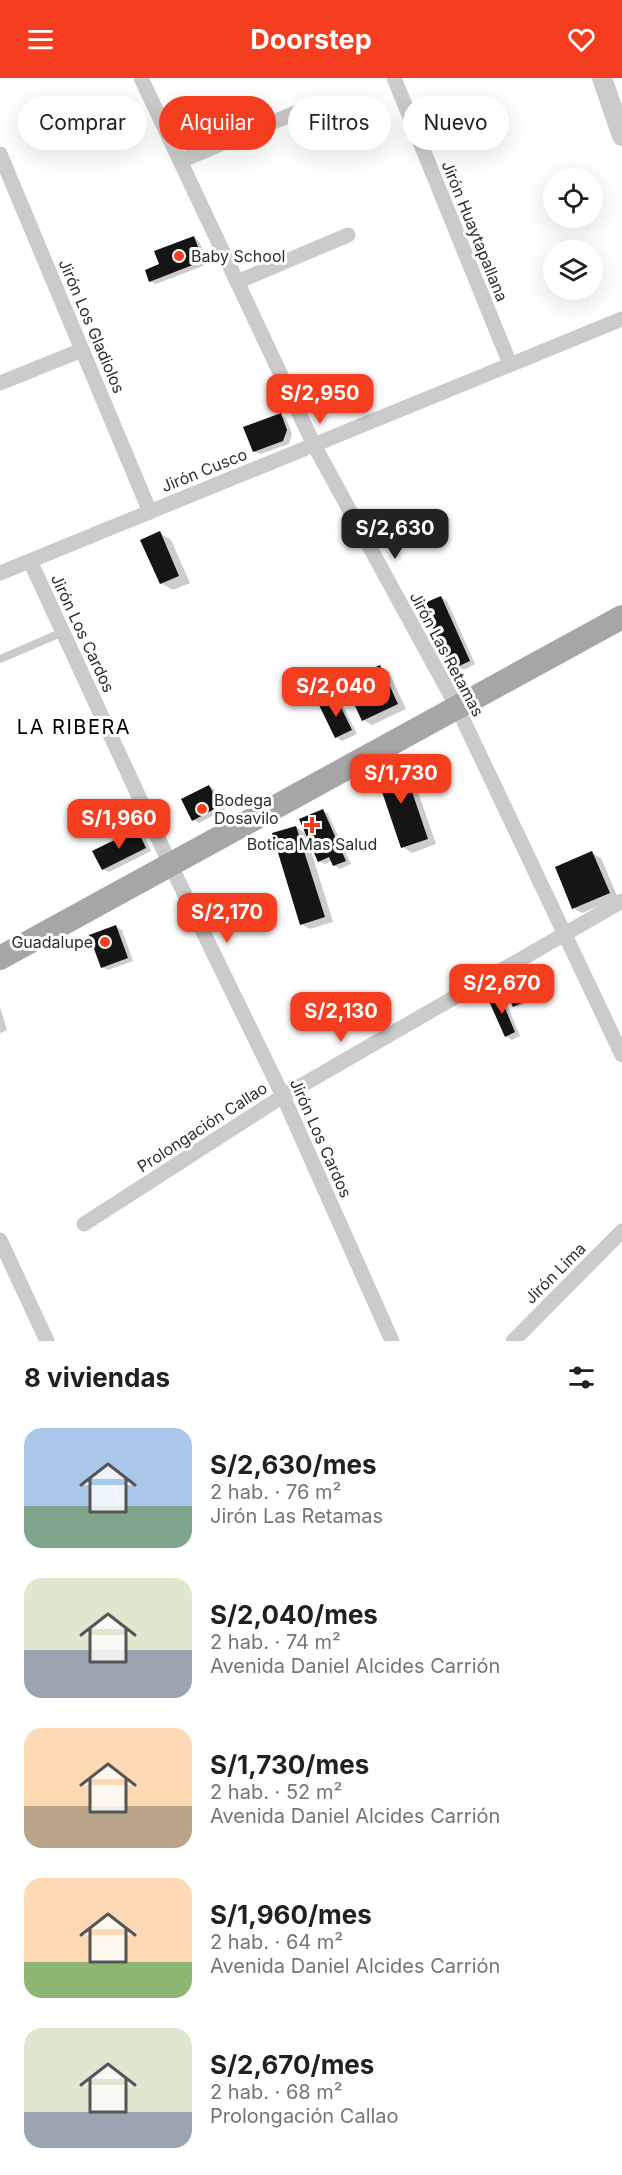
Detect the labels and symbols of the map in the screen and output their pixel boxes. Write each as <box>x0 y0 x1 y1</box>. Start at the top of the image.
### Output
street label: Jirón Huaytapallana <box>438 158 512 304</box>
place label: Baby School <box>191 246 285 266</box>
marker: Baby School <box>172 249 186 263</box>
street label: Jirón Los Gladiolos <box>55 256 129 396</box>
pin: S/2,950 <box>265 374 375 425</box>
street label: Jirón Cusco <box>158 444 250 496</box>
pin: S/2,630 <box>340 509 450 560</box>
street label: Jirón Los Cardos <box>47 571 119 695</box>
street label: Jirón Las Retamas <box>406 588 488 720</box>
pin: S/2,040 <box>281 667 391 718</box>
district label: LA RIBERA <box>17 715 131 739</box>
pin: S/1,730 <box>346 754 456 805</box>
place label: Bodega Dosavilo <box>214 790 279 828</box>
pin: S/1,960 <box>64 799 174 850</box>
marker: Bodega Dosavilo <box>195 802 209 816</box>
marker: Botica Mas Salud <box>305 818 319 832</box>
place label: Botica Mas Salud <box>247 834 377 854</box>
pin: S/2,170 <box>172 893 282 944</box>
place label: Guadalupe <box>11 932 93 952</box>
marker: Guadalupe <box>98 935 112 949</box>
pin: S/2,670 <box>447 964 557 1015</box>
pin: S/2,130 <box>286 992 396 1043</box>
street label: Jirón Los Cardos <box>286 1075 356 1201</box>
street label: Prolongación Callao <box>133 1078 271 1176</box>
street label: Jirón Lima <box>520 1238 590 1308</box>

